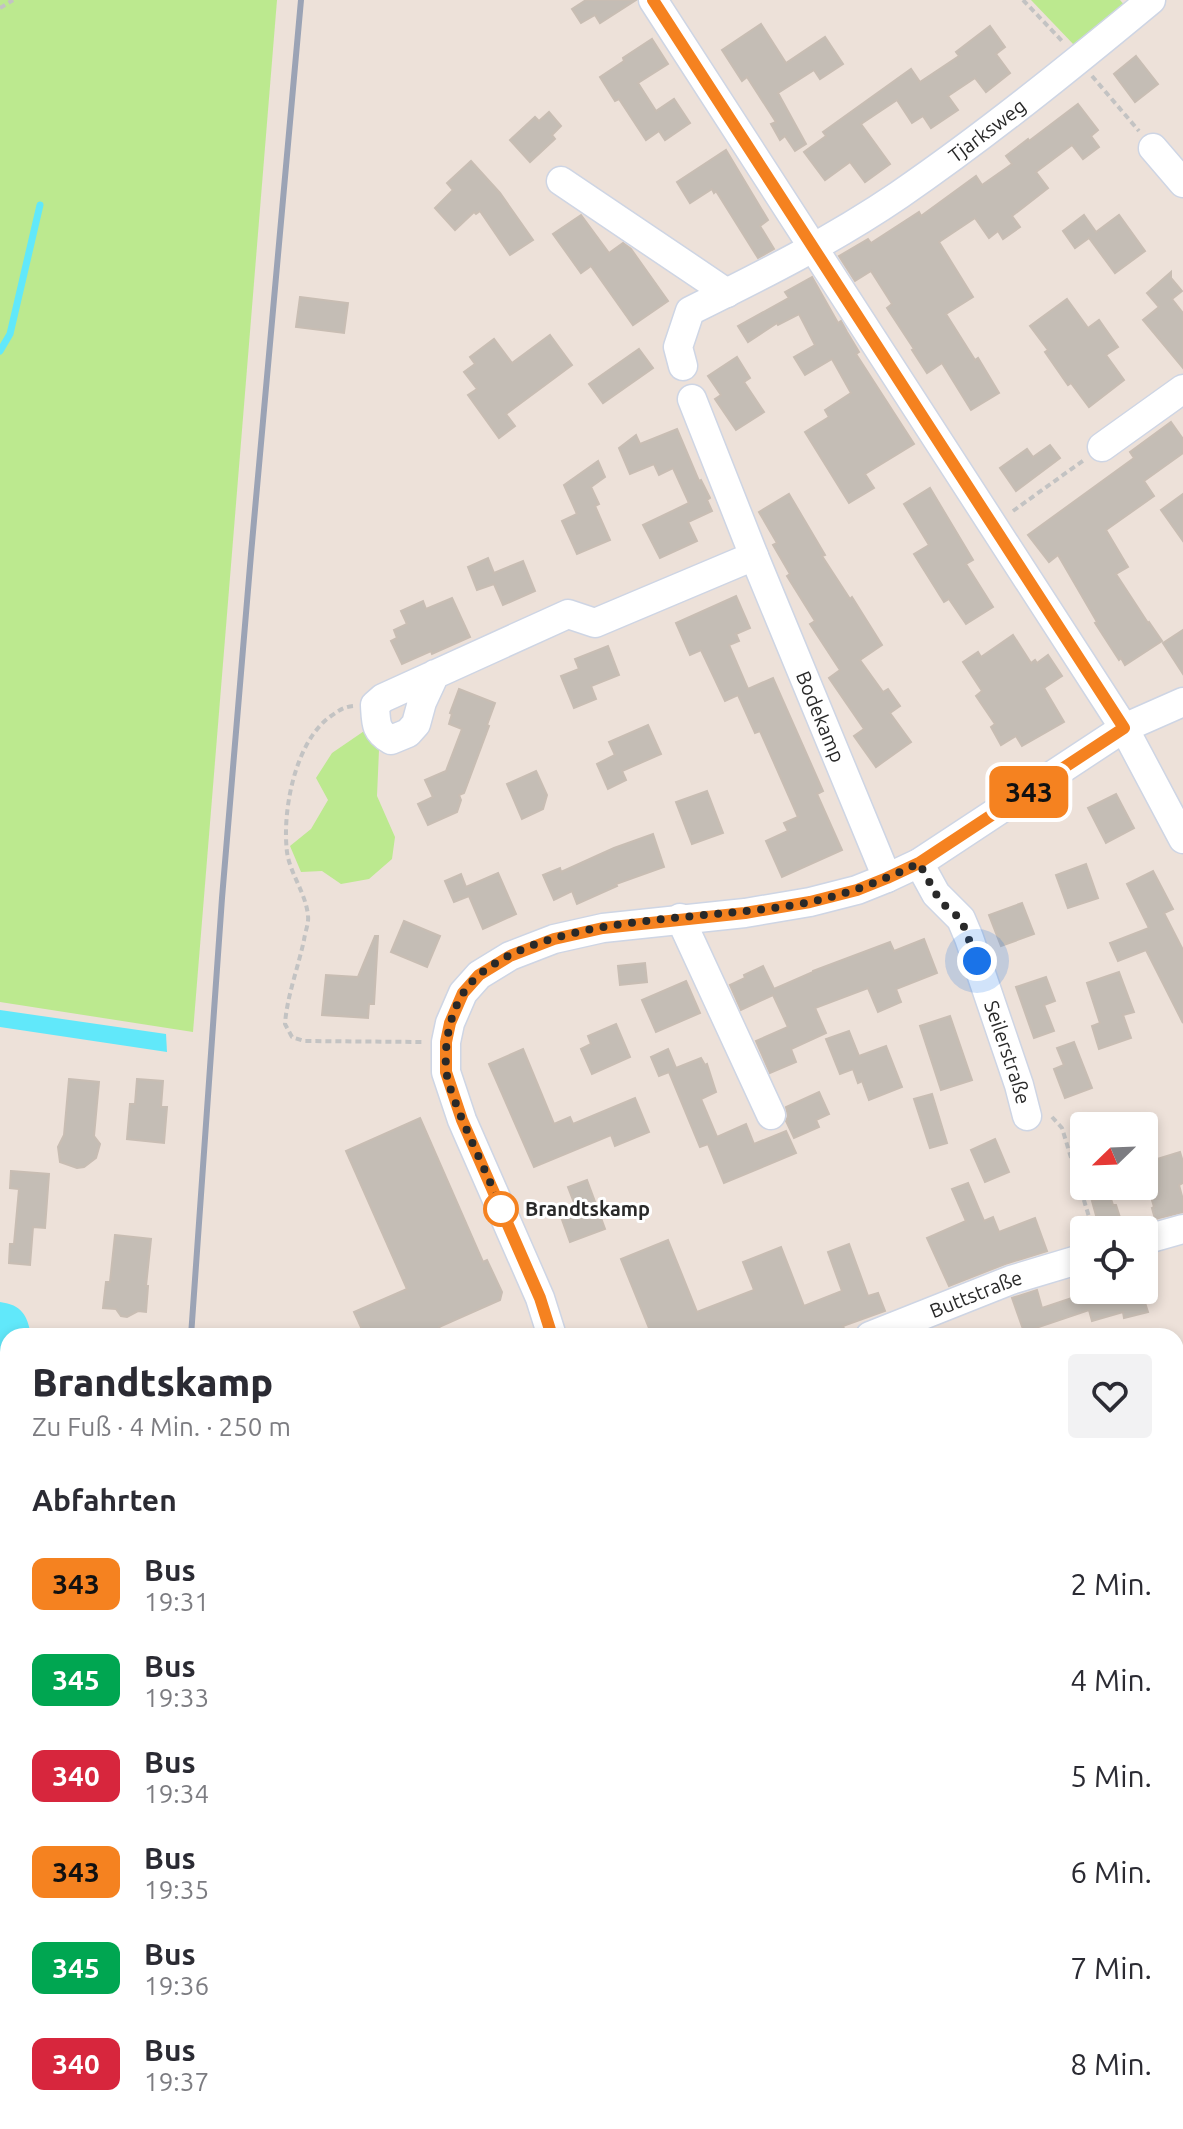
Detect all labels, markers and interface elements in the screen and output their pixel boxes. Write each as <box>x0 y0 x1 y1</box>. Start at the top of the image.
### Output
street label: Tjarksweg <box>944 94 1030 167</box>
street label: Bodekamp <box>792 668 850 766</box>
line badge: 343 <box>983 766 1075 818</box>
text: 343 <box>1005 776 1053 807</box>
your location <box>957 941 997 981</box>
street label: Seilerstraße <box>980 997 1035 1106</box>
north arrow <box>1070 1112 1158 1200</box>
map controls <box>1070 1112 1158 1304</box>
marker: Brandtskamp <box>484 1192 518 1226</box>
place label: Brandtskamp <box>525 1197 650 1220</box>
button: locate <box>1070 1216 1158 1304</box>
street label: Buttstraße <box>926 1265 1025 1322</box>
button: heart <box>1068 1354 1152 1438</box>
text: Brandtskamp <box>32 1361 273 1403</box>
text: Zu Fuß · 4 Min. · 250 m <box>32 1412 291 1441</box>
text: Abfahrten <box>32 1483 177 1517</box>
text: Bus <box>144 1553 196 1587</box>
text: 2 Min. <box>1070 1567 1152 1601</box>
text: 343 <box>52 1568 100 1599</box>
text: 19:31 <box>144 1587 209 1616</box>
text: Bus <box>144 1649 196 1683</box>
text: 4 Min. <box>1070 1663 1152 1697</box>
text: 345 <box>52 1664 100 1695</box>
text: 19:33 <box>144 1683 209 1712</box>
text: Bus <box>144 1745 196 1779</box>
text: 5 Min. <box>1070 1759 1152 1793</box>
text: 340 <box>52 1760 100 1791</box>
text: 19:34 <box>144 1779 209 1808</box>
text: Bus <box>144 1841 196 1875</box>
text: 6 Min. <box>1070 1855 1152 1889</box>
text: 343 <box>52 1856 100 1887</box>
text: 19:35 <box>144 1875 209 1904</box>
text: Bus <box>144 1937 196 1971</box>
text: 7 Min. <box>1070 1951 1152 1985</box>
text: 345 <box>52 1952 100 1983</box>
text: 19:36 <box>144 1971 209 2000</box>
text: Bus <box>144 2033 196 2067</box>
text: 8 Min. <box>1070 2047 1152 2081</box>
text: 340 <box>52 2048 100 2079</box>
text: 19:37 <box>144 2067 209 2096</box>

